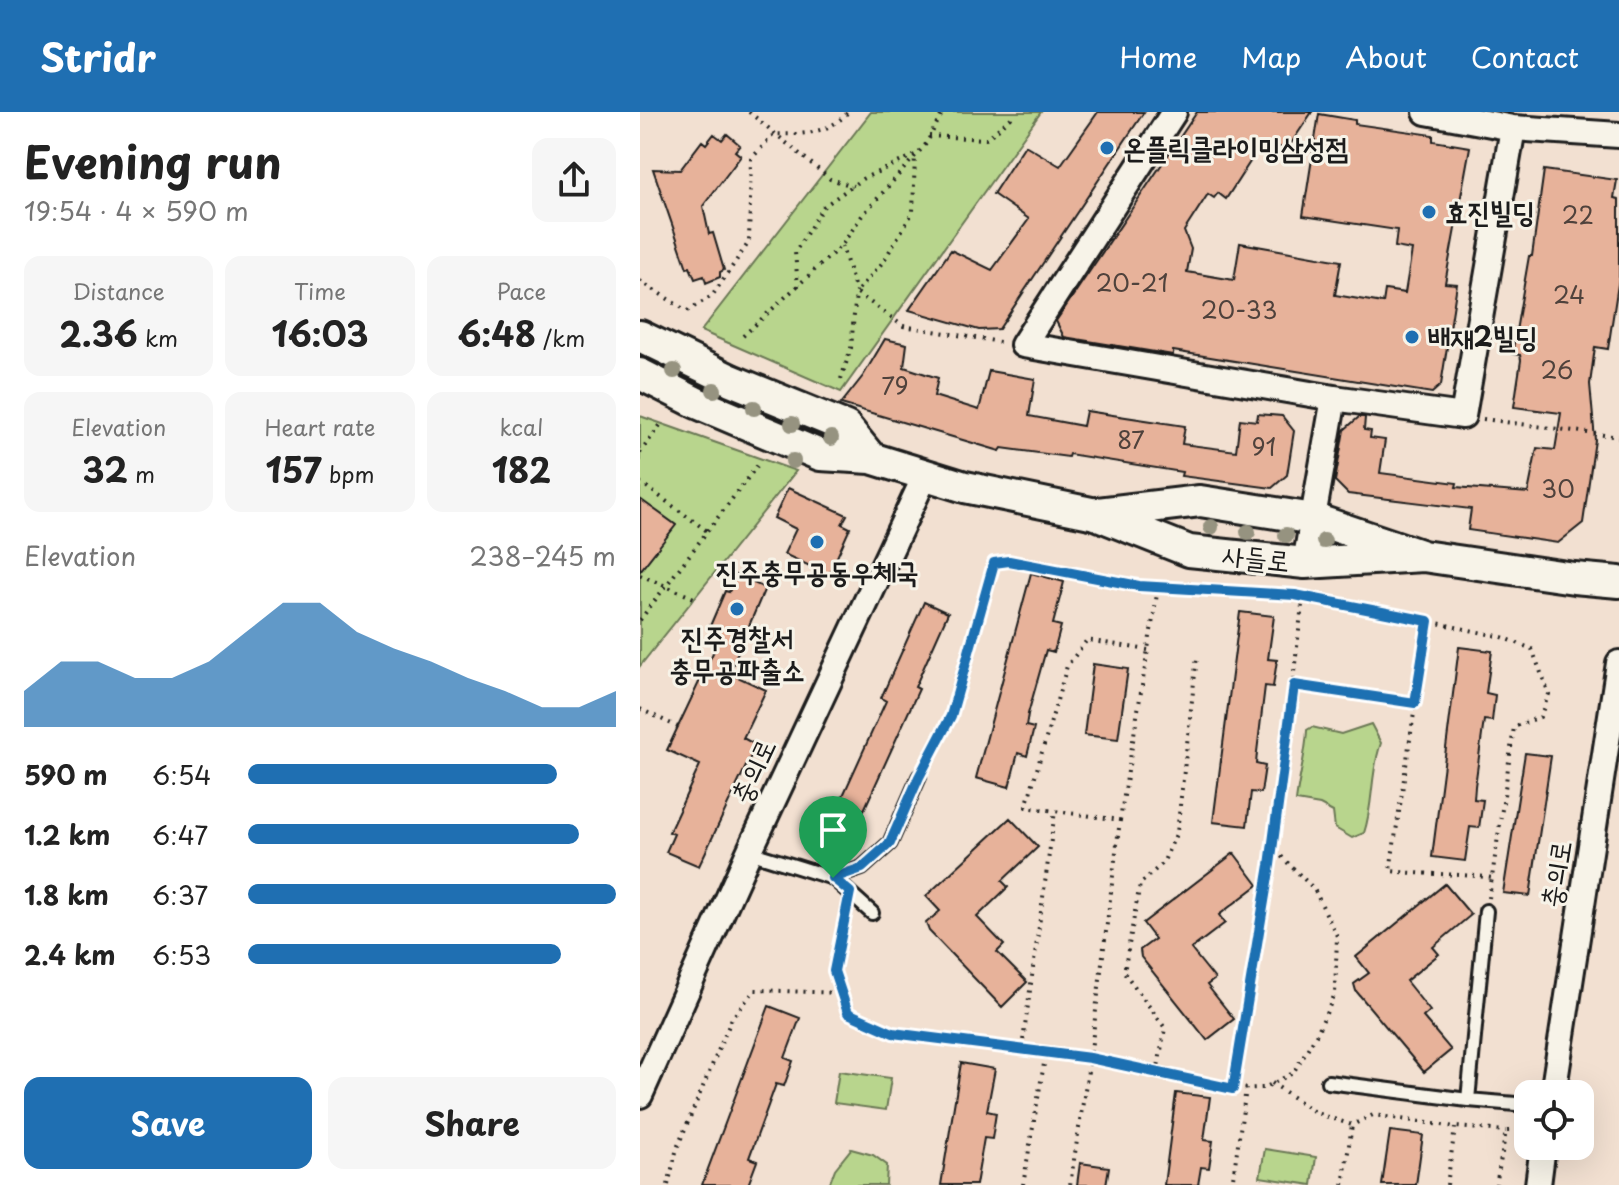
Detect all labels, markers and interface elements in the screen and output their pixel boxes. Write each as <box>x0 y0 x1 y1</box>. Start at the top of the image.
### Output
text: Stridr <box>40 28 156 85</box>
text: Home <box>1119 35 1197 78</box>
text: Map <box>1241 35 1301 78</box>
text: About <box>1345 35 1427 78</box>
text: Contact <box>1471 35 1579 78</box>
place label: 온플릭클라이밍삼성점 <box>1123 125 1348 168</box>
text: Evening run <box>24 128 282 194</box>
button: share <box>532 138 616 222</box>
marker: 온플릭클라이밍삼성점 <box>1098 139 1116 157</box>
place label: 효진빌딩 <box>1445 189 1535 232</box>
text: 19:54 · 4 × 590 m <box>24 191 249 230</box>
house number: 22 <box>1562 196 1594 232</box>
marker: 효진빌딩 <box>1420 203 1438 221</box>
house number: 20-21 <box>1096 264 1168 300</box>
text: Distance <box>73 274 165 307</box>
text: Time <box>294 274 346 307</box>
text: Pace <box>496 274 546 307</box>
house number: 24 <box>1553 276 1585 312</box>
house number: 20-33 <box>1201 291 1277 327</box>
text: 2.36 <box>59 307 138 359</box>
text: 16:03 <box>271 307 369 359</box>
text: 6:48 <box>457 307 536 359</box>
place label: 배재2빌딩 <box>1428 314 1538 357</box>
text: km <box>138 321 178 354</box>
text: /km <box>536 321 585 354</box>
marker: 배재2빌딩 <box>1403 328 1421 346</box>
house number: 26 <box>1541 351 1573 387</box>
house number: 79 <box>881 367 909 403</box>
text: Elevation <box>71 410 166 443</box>
text: Heart rate <box>264 410 376 443</box>
text: kcal <box>499 410 543 443</box>
house number: 87 <box>1117 421 1145 457</box>
house number: 91 <box>1252 428 1276 464</box>
text: 32 <box>82 443 128 495</box>
text: 157 <box>265 443 322 495</box>
text: 182 <box>492 443 551 495</box>
text: m <box>128 457 155 490</box>
text: bpm <box>322 457 375 490</box>
house number: 30 <box>1541 470 1575 506</box>
street label: 사들로 <box>1220 532 1292 581</box>
marker: 진주충무공동우체국 <box>808 533 826 551</box>
text: Elevation <box>24 536 136 575</box>
text: 238–245 m <box>469 536 616 575</box>
place label: 진주충무공동우체국 <box>716 549 918 592</box>
marker: 진주경찰서 충무공파출소 <box>728 600 746 618</box>
place label: 진주경찰서 충무공파출소 <box>669 615 805 690</box>
street label: 충의로 <box>718 731 785 810</box>
text: 590 m <box>24 755 108 794</box>
text: 6:54 <box>152 755 212 794</box>
pin <box>799 796 867 878</box>
icon: arrive <box>811 808 855 852</box>
text: 1.2 km <box>24 815 110 854</box>
text: 6:47 <box>152 815 208 854</box>
street label: 충의로 <box>1528 837 1581 911</box>
text: 1.8 km <box>24 875 109 914</box>
text: 6:37 <box>152 875 208 914</box>
text: 2.4 km <box>24 935 116 974</box>
text: 6:53 <box>152 935 211 974</box>
button: Save <box>24 1077 312 1169</box>
button: Share <box>328 1077 616 1169</box>
map controls <box>1514 1080 1594 1160</box>
button: locate <box>1514 1080 1594 1160</box>

